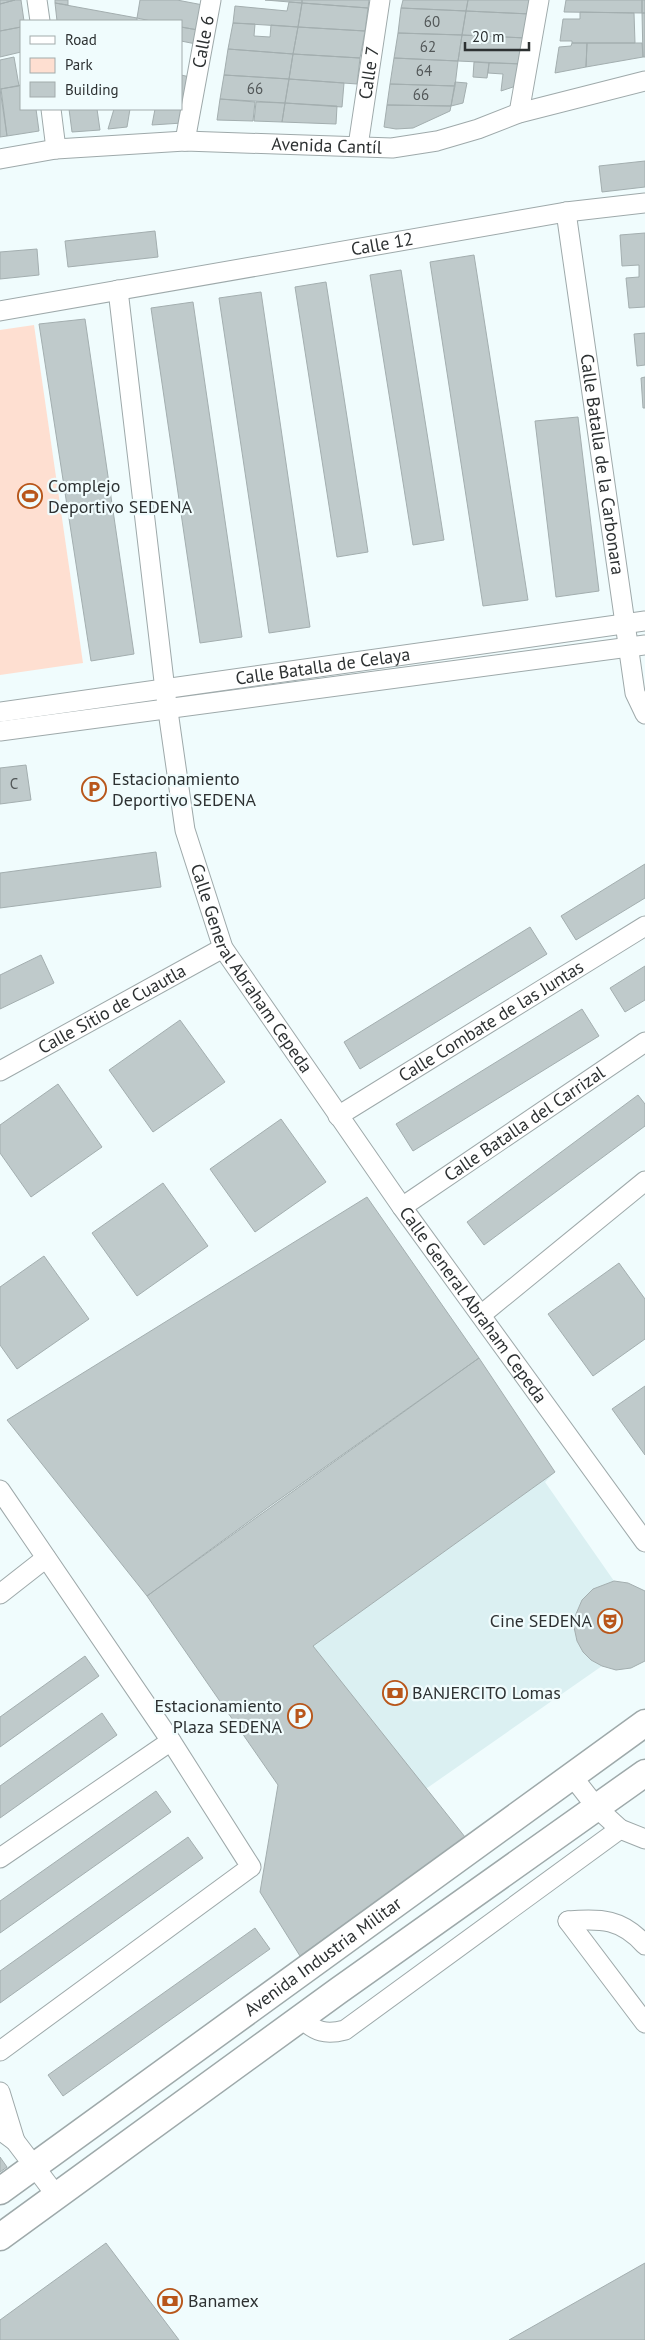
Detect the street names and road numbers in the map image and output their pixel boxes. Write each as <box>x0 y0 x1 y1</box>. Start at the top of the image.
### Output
street label: Calle 6 <box>187 13 219 70</box>
street label: Calle 7 <box>353 45 384 101</box>
street label: Avenida Cantíl <box>271 132 383 159</box>
street label: Calle 12 <box>349 227 415 260</box>
street label: Calle Batalla de la Carbonara <box>575 352 630 576</box>
street label: Calle Batalla de Celaya <box>234 642 412 690</box>
street label: Calle General Abraham Cepeda <box>186 861 318 1077</box>
street label: Calle Combate de las Juntas <box>394 955 588 1087</box>
street label: Calle Sitio de Cuautla <box>34 959 190 1059</box>
street label: Calle Batalla del Carrizal <box>439 1060 610 1186</box>
street label: Calle General Abraham Cepeda <box>395 1202 552 1407</box>
street label: Avenida Industria Militar <box>239 1891 406 2021</box>

